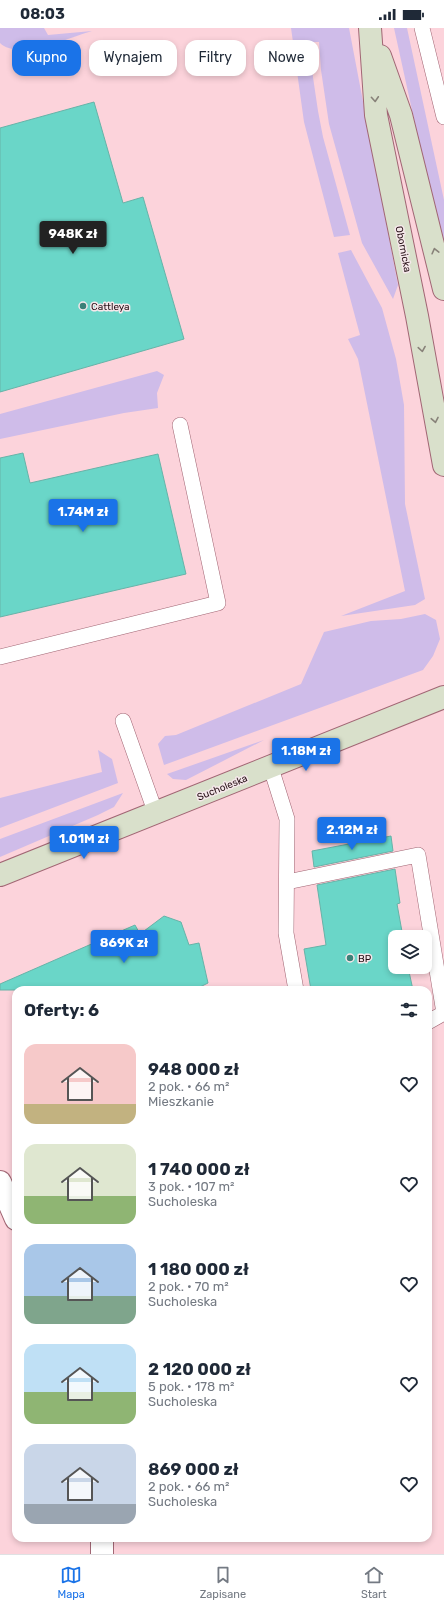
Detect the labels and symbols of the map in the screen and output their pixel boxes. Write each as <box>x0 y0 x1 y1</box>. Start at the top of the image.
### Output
one-way arrow <box>371 96 380 102</box>
pin: 948K zł <box>36 221 110 255</box>
street label: Obornicka <box>393 225 413 273</box>
one-way arrow <box>431 248 439 255</box>
marker: Cattleya <box>78 301 88 311</box>
place label: Cattleya <box>91 301 130 313</box>
one-way arrow <box>418 346 426 352</box>
one-way arrow <box>431 417 439 423</box>
pin: 1.74M zł <box>42 499 124 533</box>
pin: 1.18M zł <box>265 738 347 772</box>
street label: Sucholeska <box>195 772 249 803</box>
pin: 2.12M zł <box>311 817 393 851</box>
pin: 1.01M zł <box>43 826 125 860</box>
pin: 869K zł <box>87 930 161 964</box>
marker: BP <box>345 953 355 963</box>
place label: BP <box>358 953 372 965</box>

